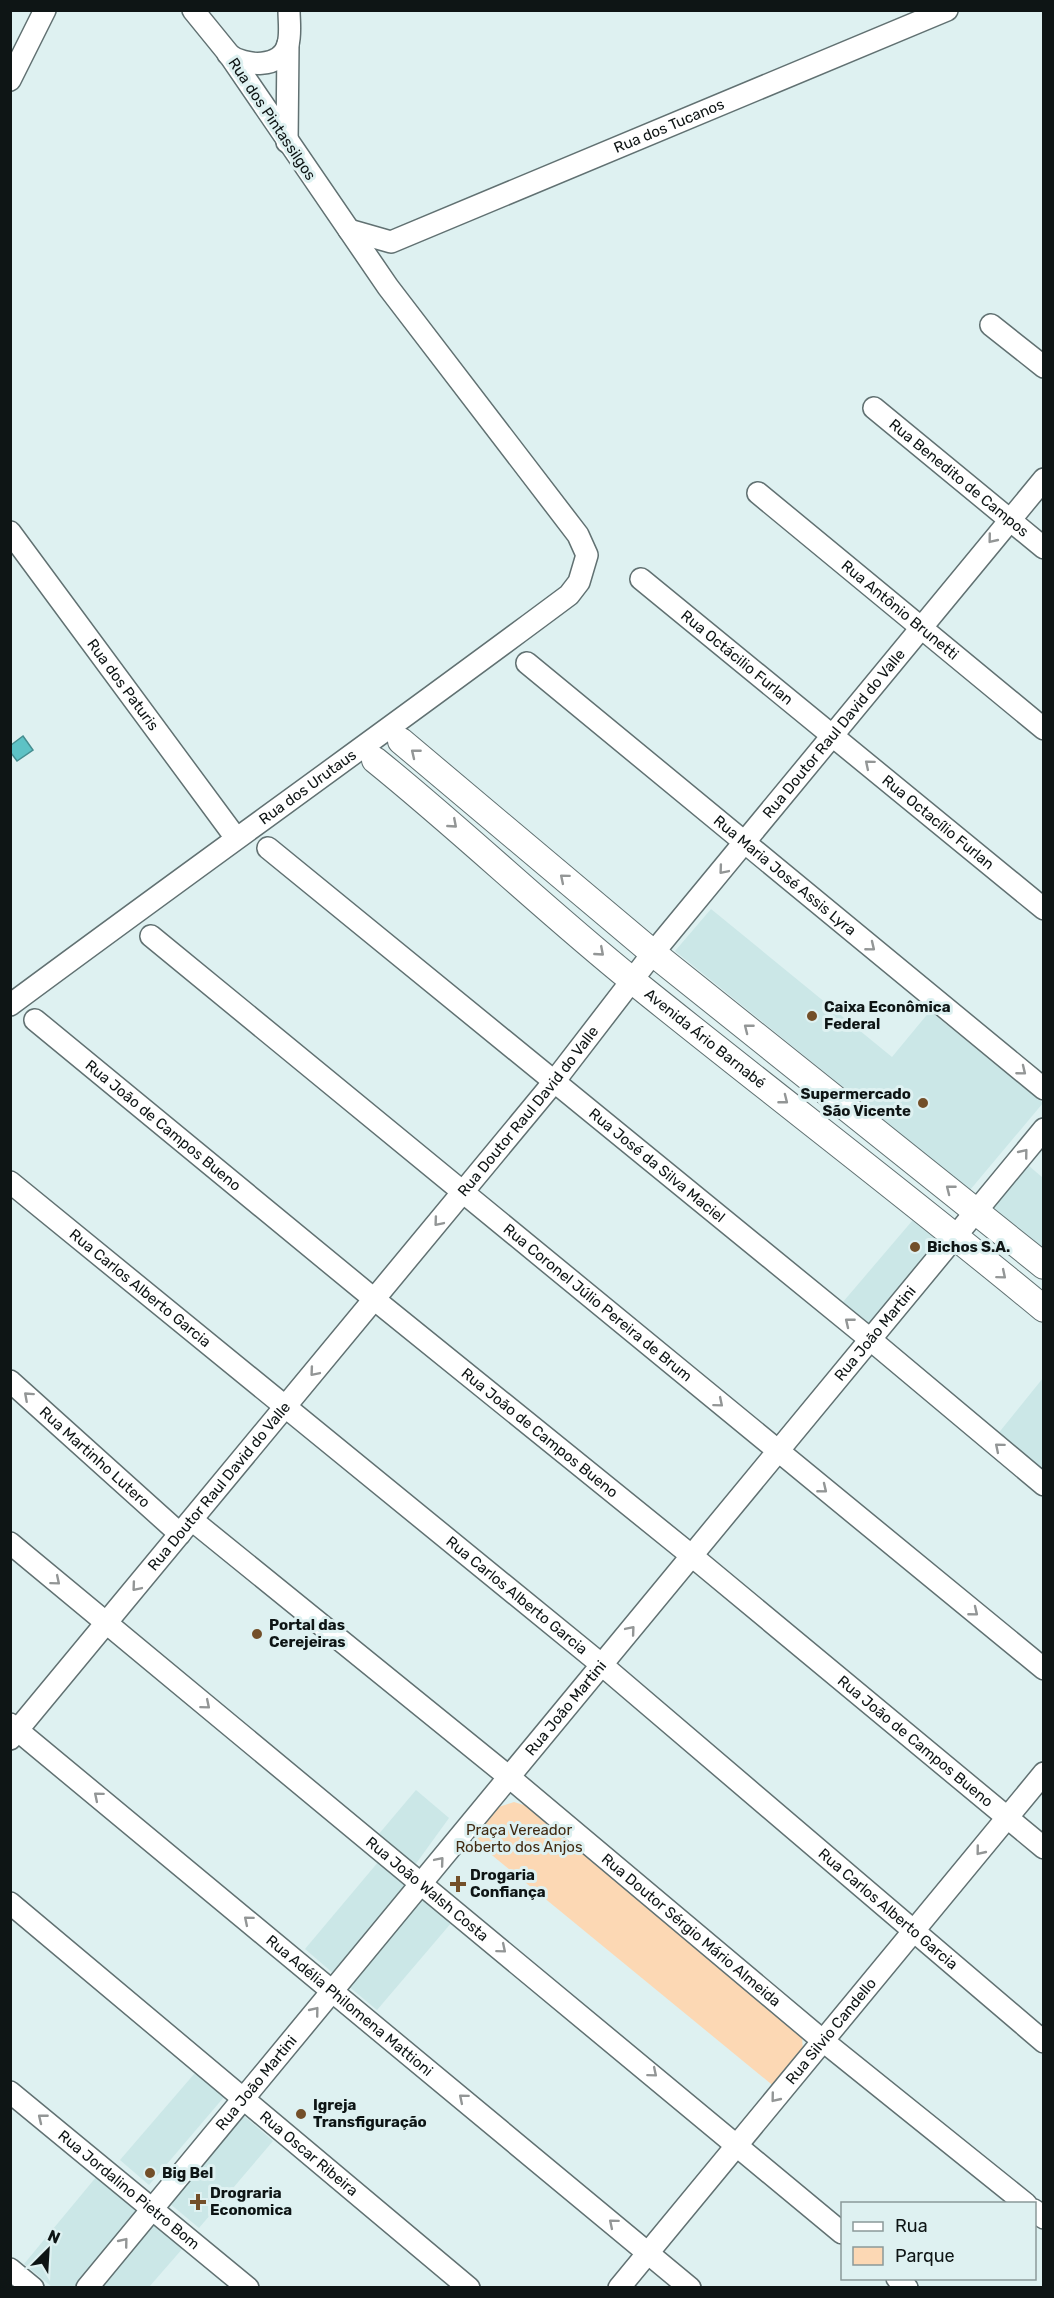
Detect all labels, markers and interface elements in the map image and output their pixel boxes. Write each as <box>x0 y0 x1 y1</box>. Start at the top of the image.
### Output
street label: Rua dos Pintassilgos <box>224 54 320 184</box>
street label: Rua dos Tucanos <box>611 95 727 157</box>
street label: Rua Benedito de Campos <box>885 415 1033 541</box>
one-way arrow <box>988 533 999 544</box>
street label: Rua Antônio Brunetti <box>838 557 962 664</box>
street label: Rua Octácilio Furlan <box>677 606 797 709</box>
street label: Rua dos Paturis <box>83 636 163 734</box>
street label: Rua Doutor Raul David do Valle <box>759 645 909 822</box>
street label: Rua dos Urutaus <box>256 745 360 828</box>
one-way arrow <box>411 749 422 760</box>
one-way arrow <box>865 761 876 772</box>
street label: Rua Octacílio Furlan <box>878 771 998 873</box>
street label: Rua Maria José Assis Lyra <box>710 811 860 939</box>
one-way arrow <box>446 817 457 828</box>
one-way arrow <box>719 863 730 874</box>
one-way arrow <box>560 874 571 885</box>
one-way arrow <box>864 940 875 951</box>
one-way arrow <box>593 945 604 956</box>
street label: Avenida Ário Barnabé <box>641 985 769 1092</box>
place label: Caixa Econômica Federal <box>824 998 951 1033</box>
marker: Caixa Econômica Federal <box>805 1009 819 1023</box>
street label: Rua Doutor Raul David do Valle <box>454 1023 602 1200</box>
one-way arrow <box>743 1025 754 1036</box>
street label: Rua João de Campos Bueno <box>82 1056 245 1195</box>
one-way arrow <box>1015 1064 1026 1075</box>
place label: Supermercado São Vicente <box>801 1085 911 1120</box>
one-way arrow <box>778 1093 789 1104</box>
marker: Supermercado São Vicente <box>916 1096 930 1110</box>
street label: Rua José da Silva Maciel <box>585 1105 729 1226</box>
one-way arrow <box>1016 1149 1027 1160</box>
one-way arrow <box>945 1185 956 1196</box>
one-way arrow <box>434 1215 445 1226</box>
street label: Rua Coronel Júlio Pereira de Brum <box>500 1220 696 1385</box>
street label: Rua Carlos Alberto Garcia <box>66 1225 215 1351</box>
place label: Bichos S.A. <box>927 1238 1010 1256</box>
marker: Bichos S.A. <box>908 1240 922 1254</box>
one-way arrow <box>995 1268 1006 1279</box>
street label: Rua João Martini <box>831 1282 920 1384</box>
one-way arrow <box>845 1319 856 1330</box>
street label: Rua João de Campos Bueno <box>458 1364 622 1502</box>
one-way arrow <box>310 1365 321 1376</box>
one-way arrow <box>24 1392 34 1403</box>
one-way arrow <box>712 1395 723 1406</box>
street label: Rua Doutor Raul David do Valle <box>144 1398 294 1574</box>
street label: Rua Martinho Lutero <box>36 1403 154 1512</box>
one-way arrow <box>995 1443 1006 1454</box>
one-way arrow <box>817 1481 828 1492</box>
street label: Rua Carlos Alberto Garcia <box>442 1532 591 1658</box>
one-way arrow <box>49 1573 60 1584</box>
one-way arrow <box>132 1581 143 1592</box>
one-way arrow <box>968 1605 979 1616</box>
place label: Portal das Cerejeiras <box>269 1616 346 1651</box>
one-way arrow <box>624 1626 635 1637</box>
marker: Portal das Cerejeiras <box>250 1627 264 1641</box>
street label: Rua João Martini <box>521 1657 610 1759</box>
street label: Rua João de Campos Bueno <box>834 1672 997 1811</box>
one-way arrow <box>199 1697 210 1708</box>
one-way arrow <box>94 1792 105 1803</box>
park label: Praça Vereador Roberto dos Anjos <box>455 1821 583 1856</box>
street label: Rua João Walsh Costa <box>362 1833 492 1945</box>
one-way arrow <box>976 1844 987 1855</box>
street label: Rua Carlos Alberto Garcia <box>815 1845 961 1973</box>
street label: Rua Doutor Sérgio Mário Almeida <box>598 1850 784 2010</box>
one-way arrow <box>432 1857 443 1868</box>
place label: Drogaria Confiança <box>470 1866 546 1901</box>
marker: Drogaria Confiança <box>451 1877 465 1891</box>
one-way arrow <box>244 1916 255 1927</box>
street label: Rua Adélia Philomena Mattioni <box>262 1931 437 2080</box>
one-way arrow <box>495 1942 506 1953</box>
street label: Rua Silvio Candello <box>782 1974 880 2088</box>
one-way arrow <box>308 2007 319 2018</box>
street label: Rua João Martini <box>212 2032 301 2134</box>
one-way arrow <box>646 2066 657 2077</box>
one-way arrow <box>771 2091 782 2102</box>
one-way arrow <box>459 2094 470 2105</box>
place label: Igreja Transfiguração <box>313 2096 427 2131</box>
street label: Rua Oscar Ribeira <box>256 2107 362 2200</box>
marker: Igreja Transfiguração <box>294 2107 308 2121</box>
one-way arrow <box>38 2114 49 2125</box>
street label: Rua Jordalino Pietro Bom <box>55 2126 203 2253</box>
place label: Big Bel <box>162 2164 213 2182</box>
marker: Big Bel <box>143 2166 157 2180</box>
place label: Drograria Economica <box>210 2184 292 2219</box>
marker: Drograria Economica <box>191 2195 205 2209</box>
legend <box>841 2202 1036 2280</box>
text: Rua <box>895 2215 928 2237</box>
one-way arrow <box>609 2219 620 2230</box>
north arrow <box>18 2220 78 2280</box>
text: N <box>45 2226 63 2248</box>
one-way arrow <box>117 2238 128 2249</box>
text: Parque <box>895 2245 955 2267</box>

